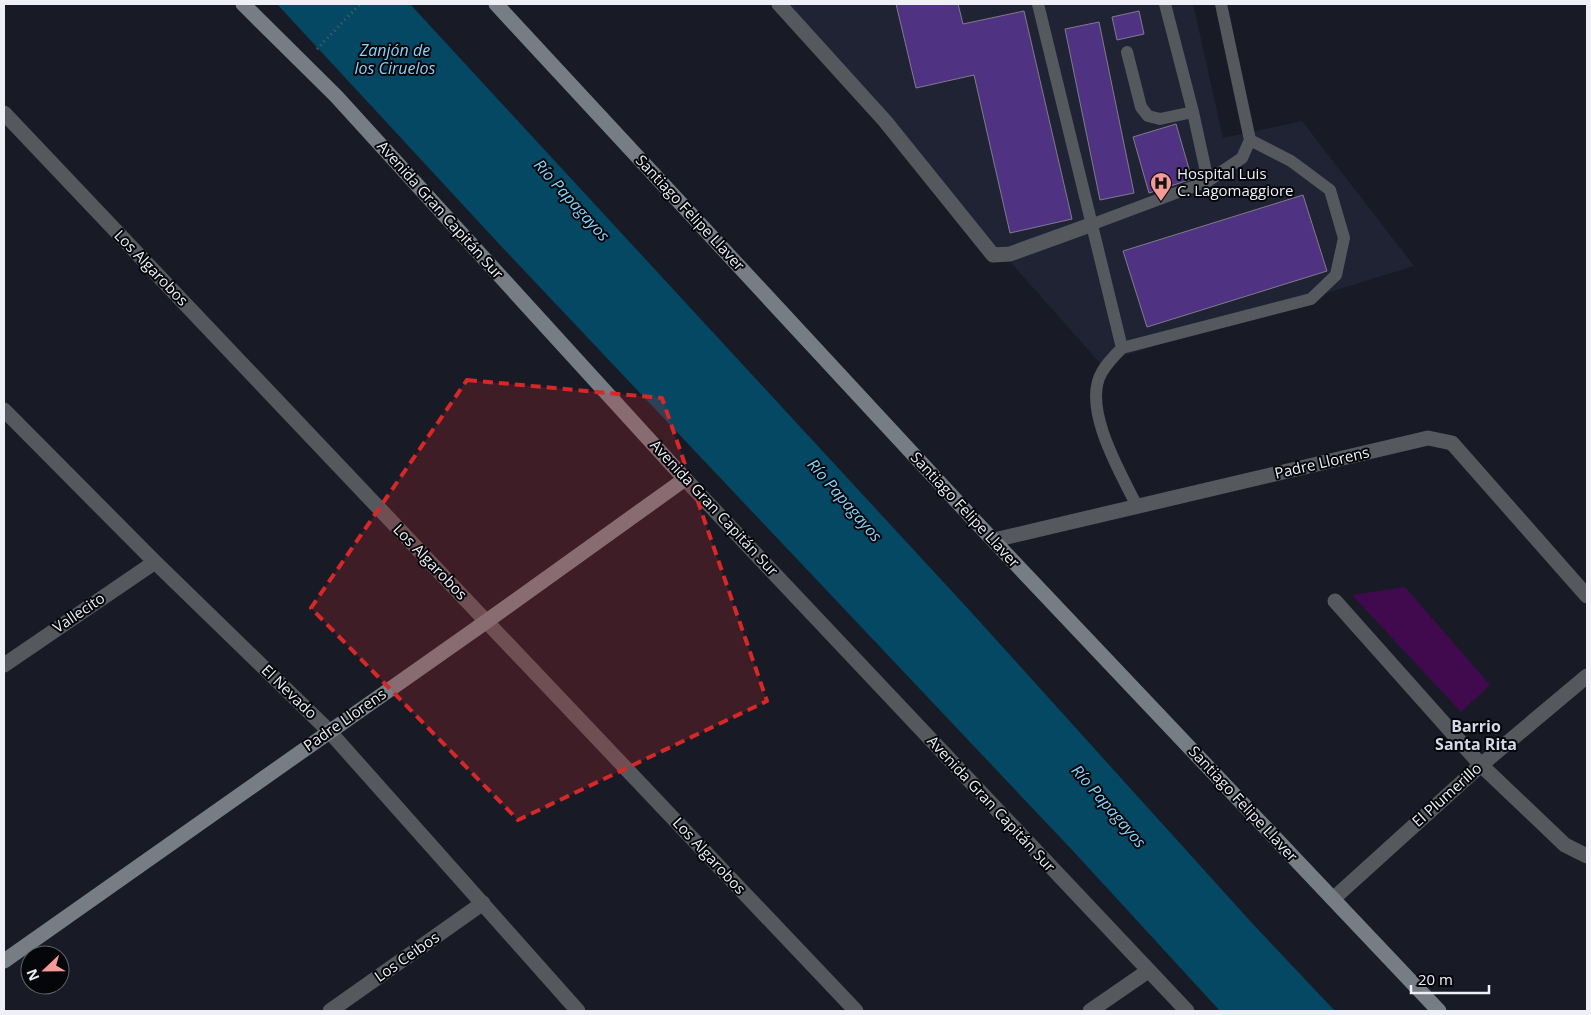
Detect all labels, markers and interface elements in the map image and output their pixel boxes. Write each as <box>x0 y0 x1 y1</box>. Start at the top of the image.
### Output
water label: Zanjón de los Ciruelos <box>355 39 436 79</box>
street label: Avenida Gran Capitán Sur <box>373 136 508 283</box>
street label: Santiago Felipe Llaver <box>632 150 750 275</box>
water label: Río Papagayos <box>529 154 615 246</box>
place label: Hospital Luis C. Lagomaggiore <box>1177 163 1294 200</box>
hospital icon: Hospital Luis C. Lagomaggiore <box>1149 171 1173 202</box>
street label: Los Algarobos <box>110 225 193 310</box>
street label: Avenida Gran Capitán Sur <box>646 435 783 580</box>
street label: Padre Llorens <box>1272 441 1371 483</box>
street label: Santiago Felipe Llaver <box>907 447 1025 572</box>
water label: Río Papagayos <box>803 454 887 546</box>
street label: Los Algarobos <box>389 519 472 604</box>
street label: Vallecito <box>49 587 108 637</box>
street label: El Nevado <box>258 660 322 723</box>
street label: Padre Llorens <box>299 683 390 755</box>
district label: Barrio Santa Rita <box>1435 715 1517 755</box>
street label: Avenida Gran Capitán Sur <box>923 731 1060 876</box>
street label: Santiago Felipe Llaver <box>1185 741 1303 866</box>
street label: El Plumerillo <box>1407 758 1485 831</box>
water label: Río Papagayos <box>1067 760 1151 852</box>
street label: Los Algarobos <box>669 813 751 898</box>
street label: Los Ceibos <box>370 927 443 986</box>
north arrow <box>20 945 70 995</box>
scale bar <box>1411 962 1488 994</box>
text: N <box>22 966 43 984</box>
text: 20 m <box>1418 969 1453 989</box>

